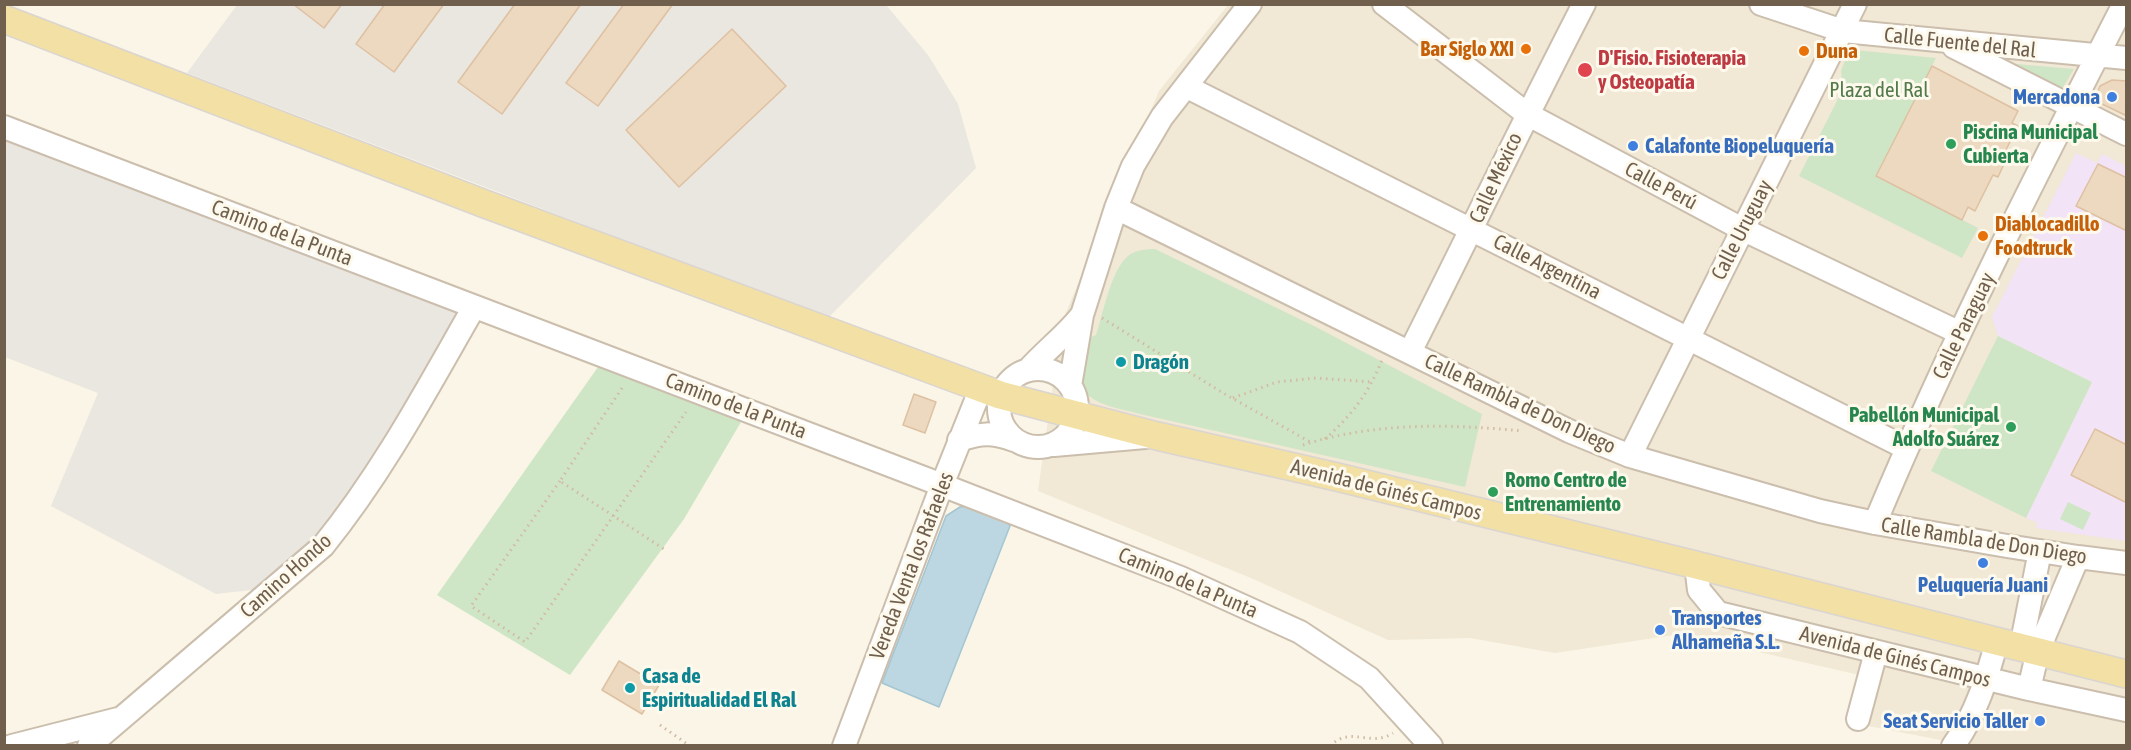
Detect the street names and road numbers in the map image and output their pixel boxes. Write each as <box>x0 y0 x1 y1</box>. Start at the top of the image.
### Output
street label: Calle Fuente del Ral <box>1883 22 2037 64</box>
street label: Calle México <box>1464 129 1528 227</box>
street label: Calle Perú <box>1620 156 1702 216</box>
street label: Calle Uruguay <box>1706 176 1778 284</box>
street label: Camino de la Punta <box>208 195 356 271</box>
street label: Calle Argentina <box>1489 229 1605 305</box>
street label: Calle Paraguay <box>1927 269 2001 383</box>
street label: Calle Rambla de Don Diego <box>1421 349 1619 459</box>
street label: Camino de la Punta <box>662 368 810 444</box>
street label: Avenida de Ginés Campos <box>1288 454 1484 526</box>
street label: Vereda Venta los Rafaeles <box>865 469 959 663</box>
street label: Calle Rambla de Don Diego <box>1879 512 2089 570</box>
street label: Camino Hondo <box>235 528 337 624</box>
street label: Camino de la Punta <box>1114 542 1262 624</box>
street label: Avenida de Ginés Campos <box>1797 621 1993 693</box>

